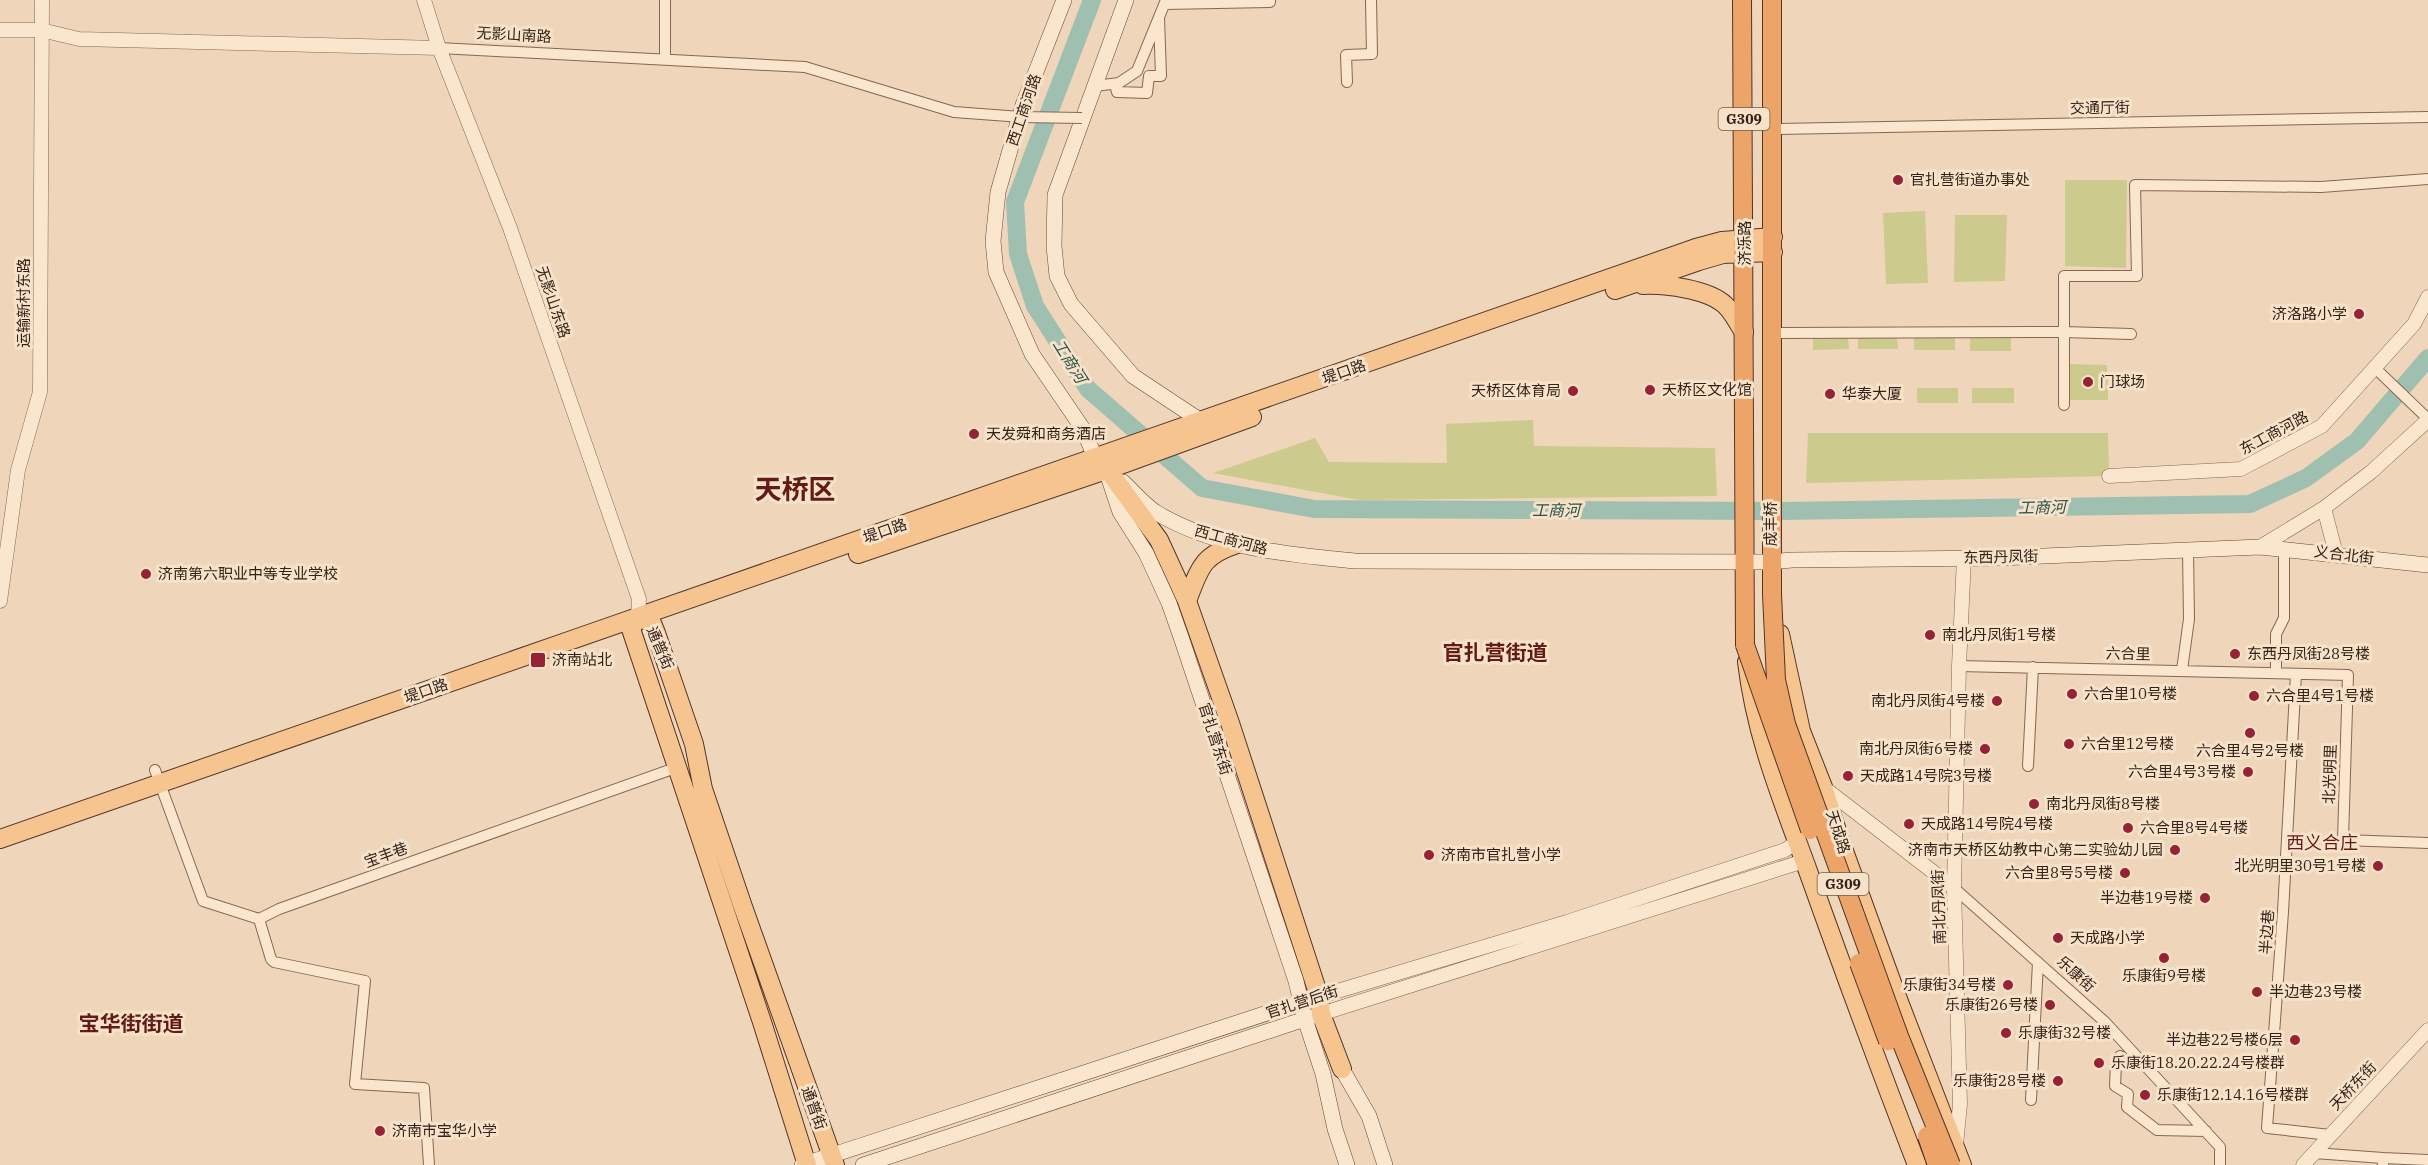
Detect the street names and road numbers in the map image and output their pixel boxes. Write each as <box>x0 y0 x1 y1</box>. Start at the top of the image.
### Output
street label: 无影山南路 <box>476 23 552 46</box>
street label: 西工商河路 <box>1002 71 1045 148</box>
street label: 交通厅街 <box>2070 97 2130 118</box>
road number: G309 <box>1718 108 1770 130</box>
street label: 济泺路 <box>1735 220 1754 266</box>
street label: 运输新村东路 <box>14 258 33 348</box>
street label: 无影山东路 <box>532 263 575 340</box>
street label: 堤口路 <box>1319 355 1368 388</box>
street label: 东工商河路 <box>2236 407 2311 459</box>
street label: 成丰桥 <box>1761 501 1780 547</box>
street label: 堤口路 <box>860 514 909 547</box>
street label: 西工商河路 <box>1192 521 1270 558</box>
street label: 义合北街 <box>2313 541 2375 568</box>
street label: 东西丹凤街 <box>1963 546 2039 567</box>
street label: 通普街 <box>643 623 678 672</box>
street label: 六合里 <box>2105 644 2151 663</box>
street label: 堤口路 <box>401 674 450 707</box>
street label: 官扎营东街 <box>1195 700 1236 777</box>
street label: 北光明里 <box>2319 744 2340 804</box>
street label: 天成路 <box>1822 808 1854 856</box>
street label: 宝丰巷 <box>361 838 410 871</box>
street label: 南北丹凤街 <box>1928 869 1949 945</box>
road number: G309 <box>1818 873 1868 895</box>
street label: 半边巷 <box>2255 909 2278 955</box>
street label: 乐康街 <box>2053 952 2099 996</box>
street label: 官扎营后街 <box>1263 981 1340 1022</box>
street label: 天桥东街 <box>2325 1057 2380 1114</box>
street label: 通普街 <box>798 1083 831 1132</box>

